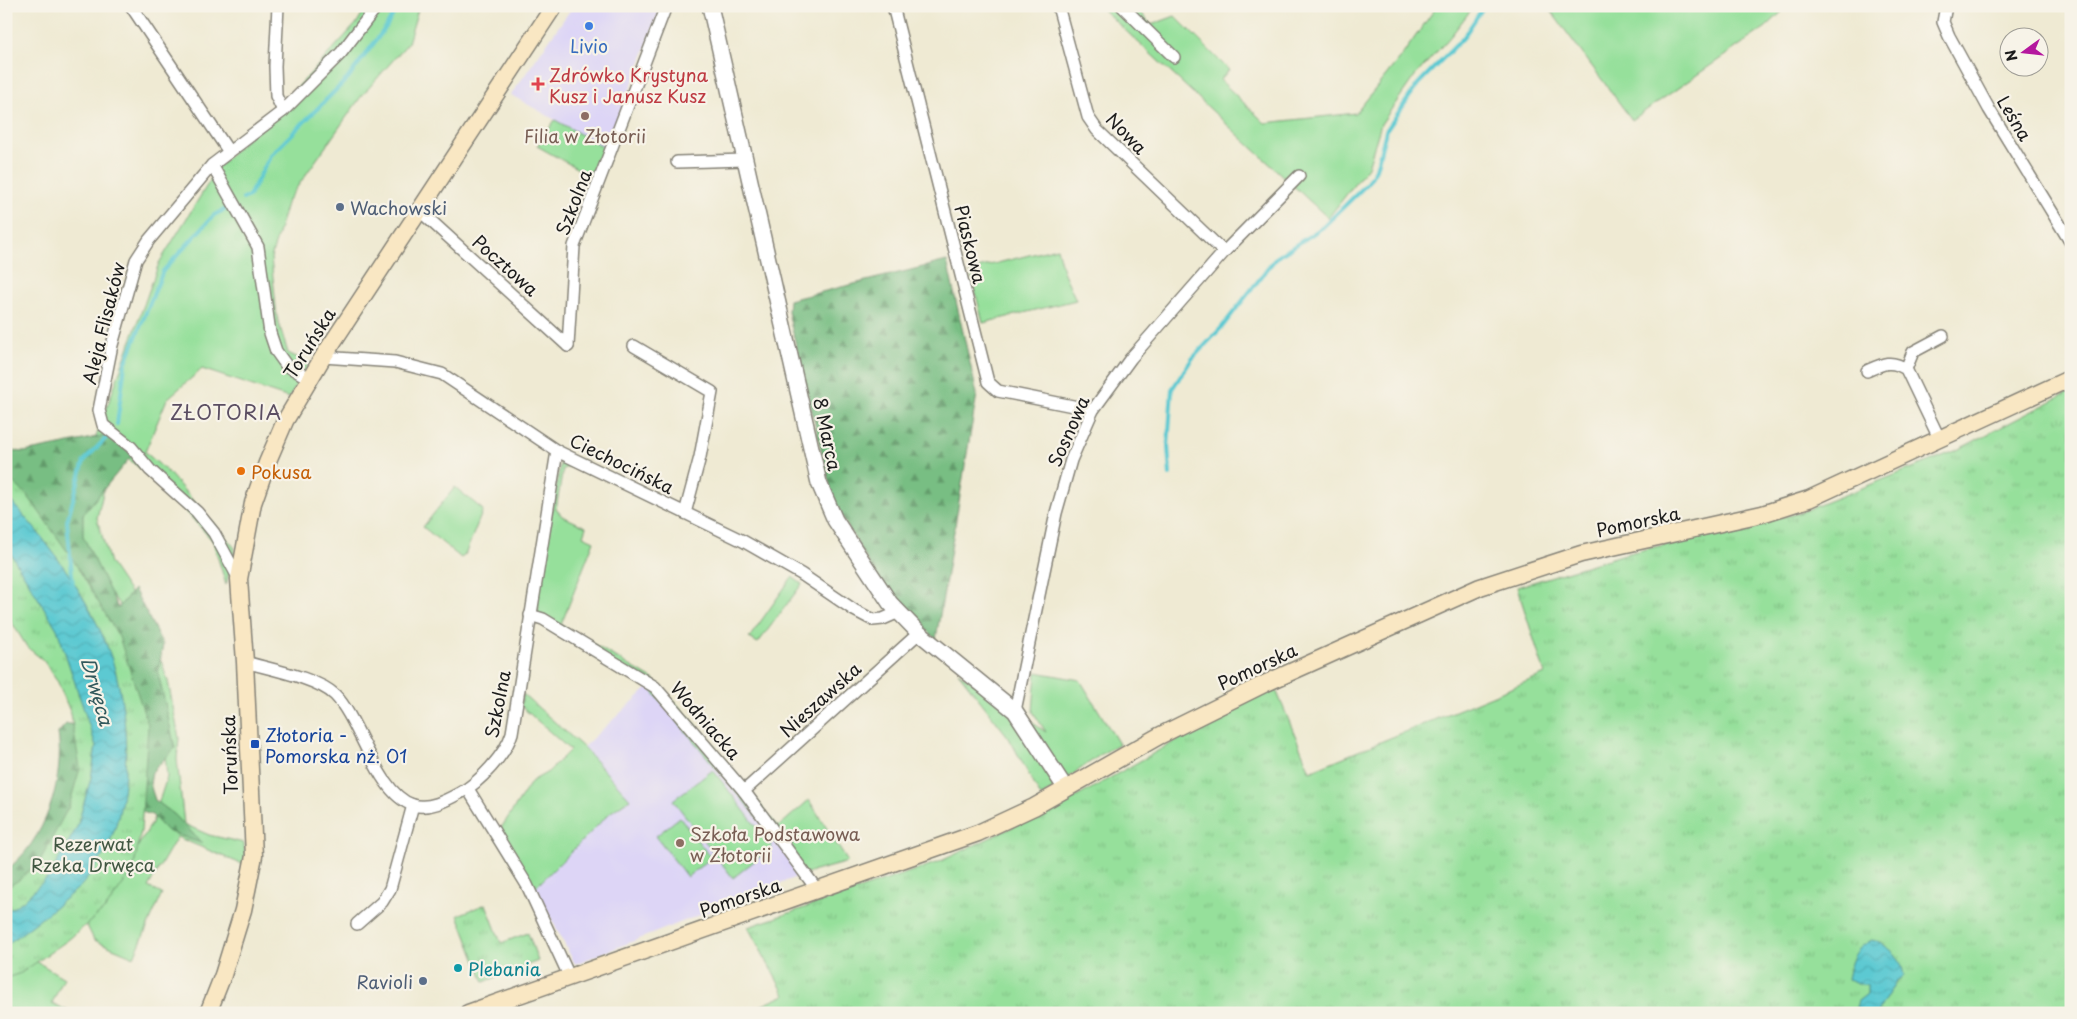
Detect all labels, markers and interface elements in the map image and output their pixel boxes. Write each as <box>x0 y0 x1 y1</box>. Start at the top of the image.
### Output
marker: Livio <box>583 20 595 32</box>
north arrow <box>2000 28 2050 78</box>
place label: Livio <box>570 32 608 59</box>
text: N <box>1999 47 2023 64</box>
place label: Zdrówko Krystyna Kusz i Janusz Kusz <box>549 61 709 109</box>
marker: Zdrówko Krystyna Kusz i Janusz Kusz <box>531 77 545 91</box>
street label: Leśna <box>1991 90 2039 146</box>
street label: Nowa <box>1100 106 1154 161</box>
marker: Filia w Złotorii <box>579 110 591 122</box>
place label: Filia w Złotorii <box>524 122 646 149</box>
street label: Szkolna <box>548 164 598 239</box>
place label: Wachowski <box>350 194 447 221</box>
marker: Wachowski <box>334 201 346 213</box>
street label: Piaskowa <box>948 202 994 287</box>
street label: Pocztowa <box>467 228 546 302</box>
street label: Aleja Flisaków <box>75 259 131 387</box>
street label: Toruńska <box>276 301 342 384</box>
street label: Sosnowa <box>1040 390 1096 471</box>
street label: 8 Marca <box>807 395 849 474</box>
district label: ZŁOTORIA <box>170 397 282 427</box>
street label: Ciechocińska <box>565 426 679 500</box>
place label: Pokusa <box>251 458 312 485</box>
marker: Pokusa <box>235 465 247 477</box>
street label: Pomorska <box>1594 499 1683 543</box>
street label: Pomorska <box>1213 636 1302 696</box>
water label: Drwęca <box>75 654 121 730</box>
street label: Nieszawska <box>773 655 867 743</box>
street label: Szkolna <box>477 667 517 740</box>
street label: Wodniacka <box>664 675 748 766</box>
street label: Toruńska <box>214 714 244 795</box>
place label: Złotoria - Pomorska nż. 01 <box>265 721 407 769</box>
marker: Złotoria - Pomorska nż. 01 <box>249 738 261 750</box>
place label: Szkoła Podstawowa w Złotorii <box>690 820 861 868</box>
park label: Rezerwat Rzeka Drwęca <box>31 830 156 878</box>
marker: Szkoła Podstawowa w Złotorii <box>674 837 686 849</box>
street label: Pomorska <box>696 870 785 924</box>
place label: Plebania <box>468 955 541 982</box>
marker: Plebania <box>452 962 464 974</box>
place label: Ravioli <box>356 968 413 995</box>
marker: Ravioli <box>417 975 429 987</box>

